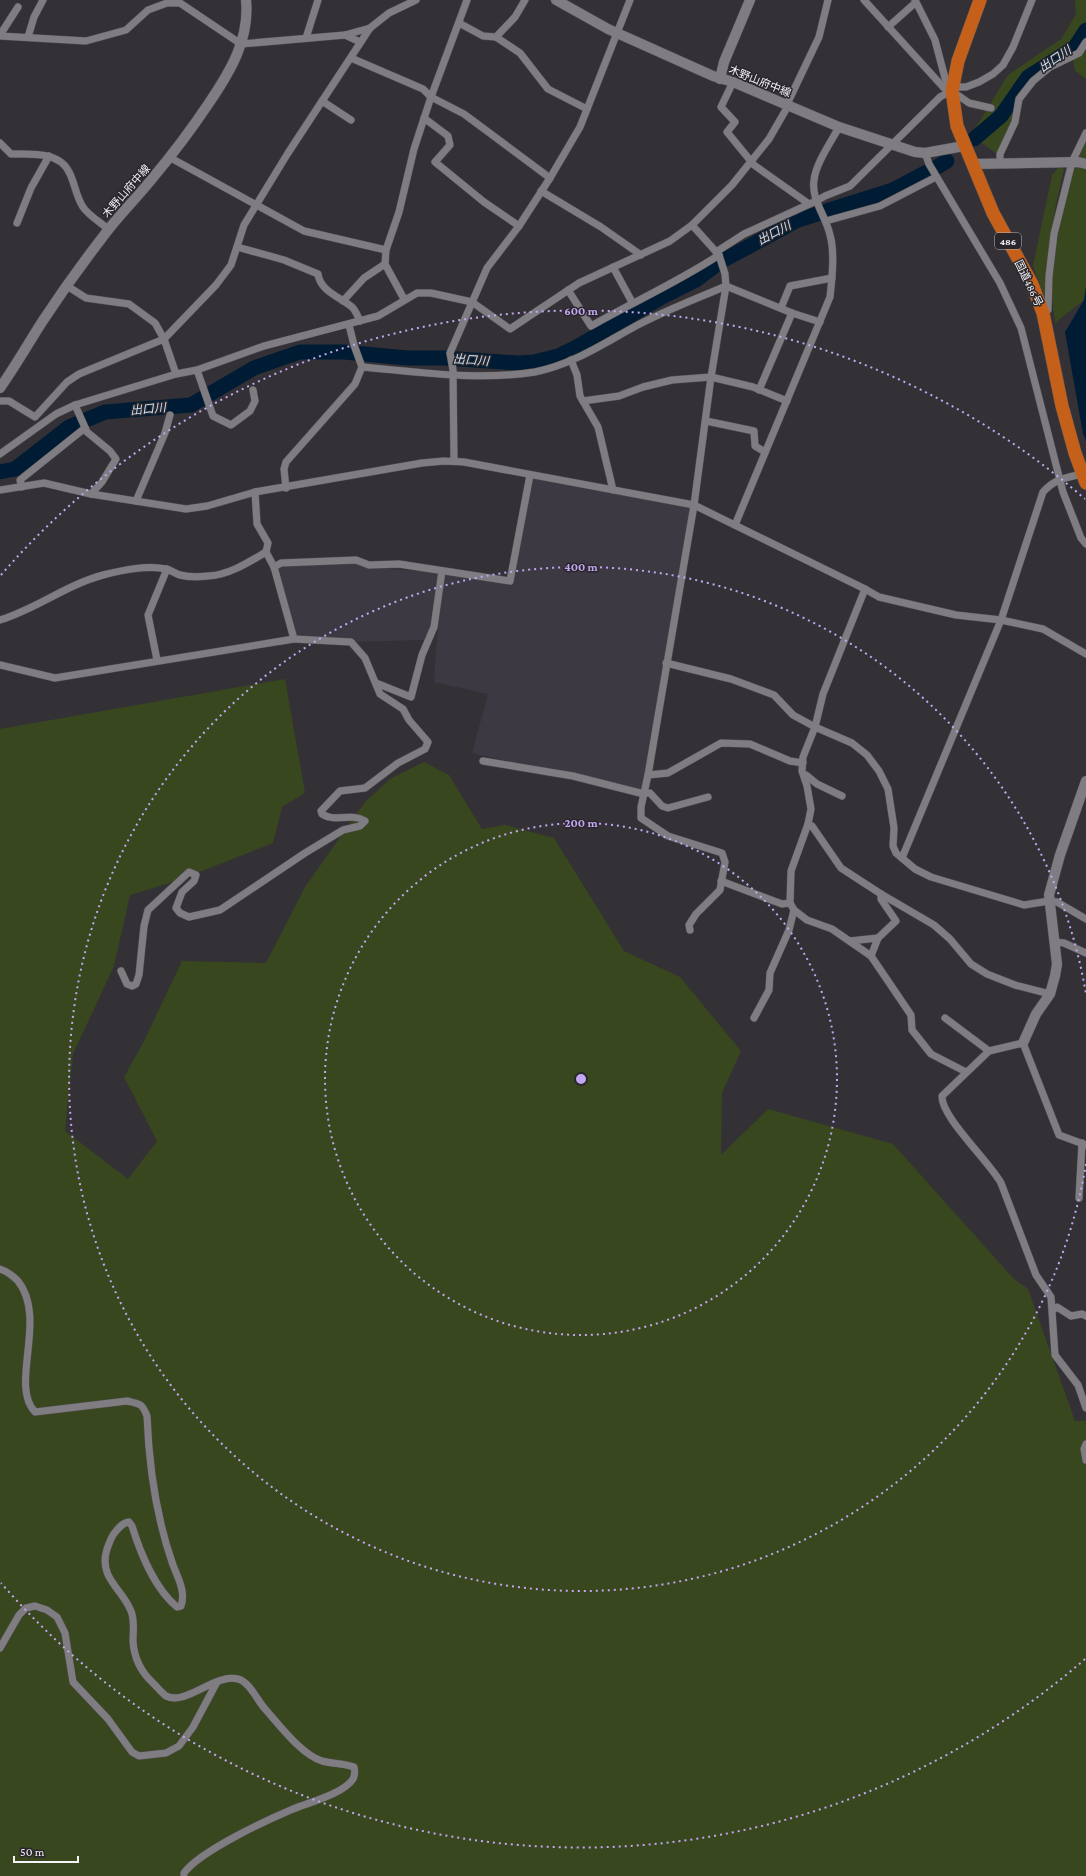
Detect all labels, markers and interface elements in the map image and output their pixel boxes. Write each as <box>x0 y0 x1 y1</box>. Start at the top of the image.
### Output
water label: 出口川 <box>1036 42 1075 75</box>
street label: 木野山府中線 <box>727 63 793 99</box>
street label: 木野山府中線 <box>100 162 152 220</box>
water label: 出口川 <box>755 217 795 248</box>
road number: 486 <box>995 233 1021 249</box>
street label: 国道486号 <box>1013 258 1045 308</box>
text: 600 m <box>564 304 599 318</box>
water label: 出口川 <box>453 352 491 368</box>
water label: 出口川 <box>129 400 169 418</box>
text: 400 m <box>564 560 599 574</box>
text: 200 m <box>564 816 598 830</box>
centre of rings <box>574 1072 588 1086</box>
scale bar <box>14 1838 78 1864</box>
text: 50 m <box>20 1845 45 1859</box>

